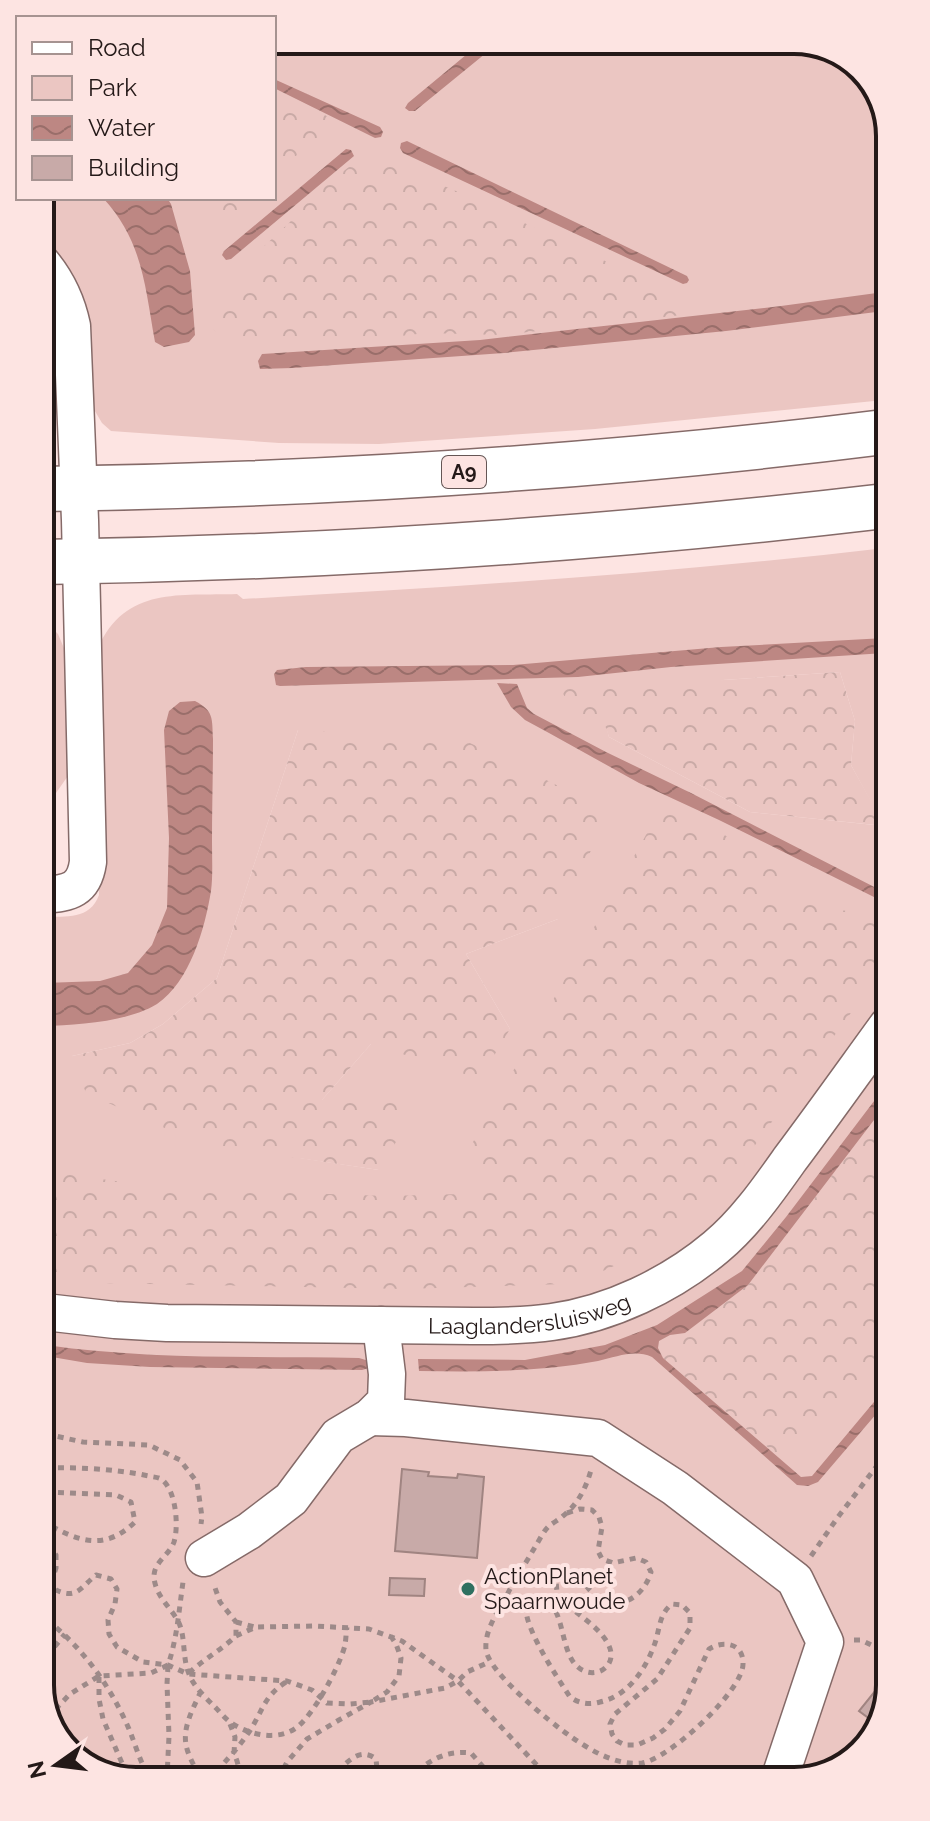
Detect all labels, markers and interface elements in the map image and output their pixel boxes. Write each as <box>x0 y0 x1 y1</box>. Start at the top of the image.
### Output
legend <box>16 16 276 200</box>
text: Road <box>88 33 146 62</box>
text: Park <box>88 73 137 102</box>
text: Water <box>88 113 156 142</box>
text: Building <box>88 153 179 182</box>
road number: A9 <box>442 456 486 488</box>
street label: Laaglandersluisweg <box>428 1288 634 1339</box>
place label: ActionPlanet Spaarnwoude <box>484 1563 626 1614</box>
marker: ActionPlanet Spaarnwoude <box>459 1580 477 1598</box>
north arrow <box>16 1725 96 1805</box>
text: N <box>22 1759 51 1781</box>

